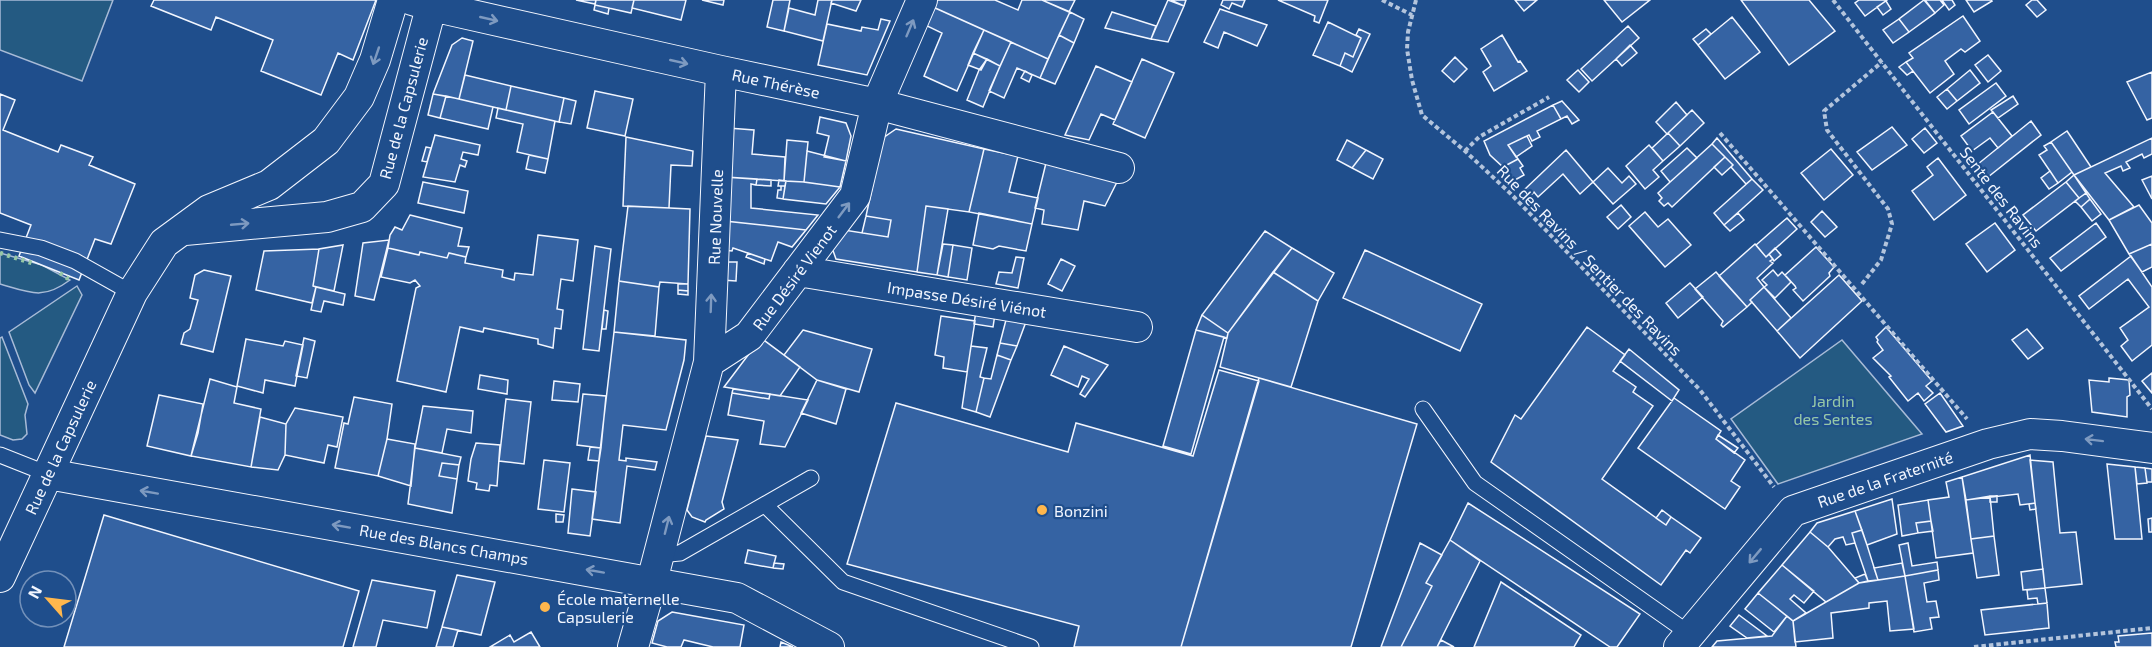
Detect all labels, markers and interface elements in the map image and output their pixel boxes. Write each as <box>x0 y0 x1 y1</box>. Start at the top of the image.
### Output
one-way arrow <box>479 13 498 25</box>
one-way arrow <box>905 19 916 38</box>
street label: Rue de la Capsulerie <box>375 35 431 181</box>
one-way arrow <box>369 46 380 65</box>
one-way arrow <box>669 57 688 68</box>
street label: Rue Thérèse <box>730 64 822 102</box>
street label: Sente des Ravins <box>1957 143 2047 251</box>
street label: Rue des Ravins / Sentier des Ravins <box>1494 161 1686 359</box>
street label: Rue Nouvelle <box>704 169 726 265</box>
one-way arrow <box>838 203 851 219</box>
one-way arrow <box>229 219 249 230</box>
street label: Rue Désiré Vienot <box>748 220 840 334</box>
street label: Impasse Désiré Viénot <box>886 277 1048 321</box>
one-way arrow <box>706 294 717 314</box>
street label: Rue de la Capsulerie <box>20 377 100 517</box>
park label: Jardin des Sentes <box>1793 391 1873 428</box>
one-way arrow <box>2085 434 2104 445</box>
street label: Rue de la Fraternité <box>1815 447 1955 511</box>
one-way arrow <box>140 486 159 497</box>
place label: Bonzini <box>1054 501 1108 520</box>
marker: Bonzini <box>1035 503 1049 517</box>
one-way arrow <box>662 516 673 535</box>
one-way arrow <box>331 520 351 531</box>
street label: Rue des Blancs Champs <box>358 520 530 568</box>
one-way arrow <box>1748 548 1762 563</box>
one-way arrow <box>586 565 605 576</box>
north arrow <box>18 569 78 629</box>
text: N <box>23 582 45 601</box>
place label: École maternelle Capsulerie <box>557 589 680 626</box>
marker: École maternelle Capsulerie <box>538 600 552 614</box>

